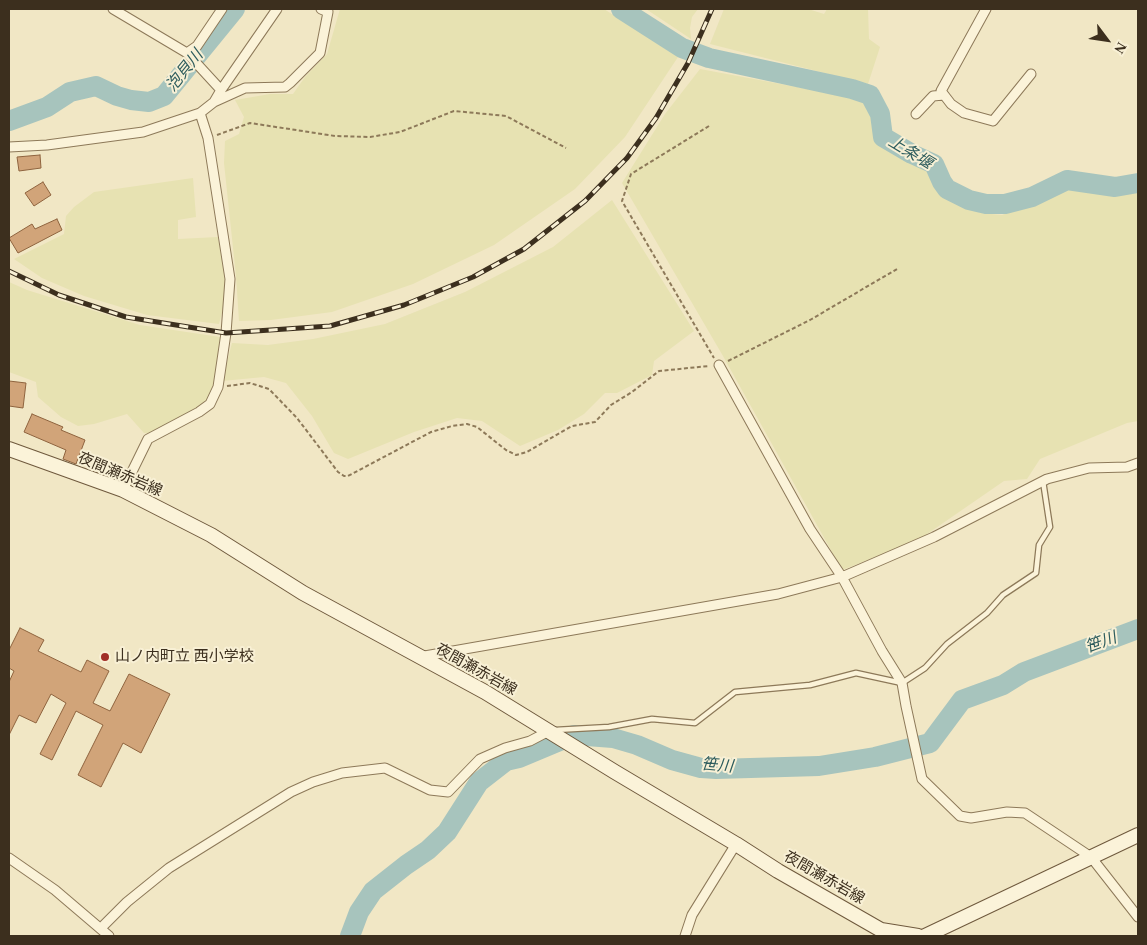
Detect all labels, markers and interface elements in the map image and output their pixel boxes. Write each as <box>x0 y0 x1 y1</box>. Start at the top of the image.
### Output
north arrow <box>1082 15 1132 65</box>
text: N <box>1111 40 1129 56</box>
water label: 泡貝川 <box>162 46 208 96</box>
water label: 上条堰 <box>884 132 936 174</box>
street label: 夜間瀬赤岩線 <box>75 449 165 501</box>
water label: 笹川 <box>1083 629 1119 657</box>
street label: 夜間瀬赤岩線 <box>432 640 520 700</box>
place label: 山ノ内町立 西小学校 <box>115 648 254 666</box>
marker: 山ノ内町立 西小学校 <box>99 651 111 663</box>
water label: 笹川 <box>700 755 734 777</box>
street label: 夜間瀬赤岩線 <box>781 848 867 908</box>

